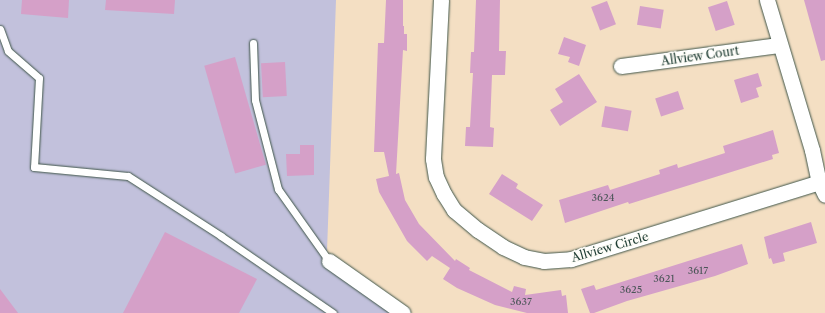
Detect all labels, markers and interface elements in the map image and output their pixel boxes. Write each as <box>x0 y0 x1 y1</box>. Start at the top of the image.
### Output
street label: Allview Court <box>660 43 740 69</box>
house number: 3624 <box>592 192 614 204</box>
street label: Allview Circle <box>570 229 650 265</box>
house number: 3617 <box>688 265 708 277</box>
house number: 3621 <box>653 273 675 285</box>
house number: 3625 <box>620 284 642 296</box>
house number: 3637 <box>510 296 532 308</box>

